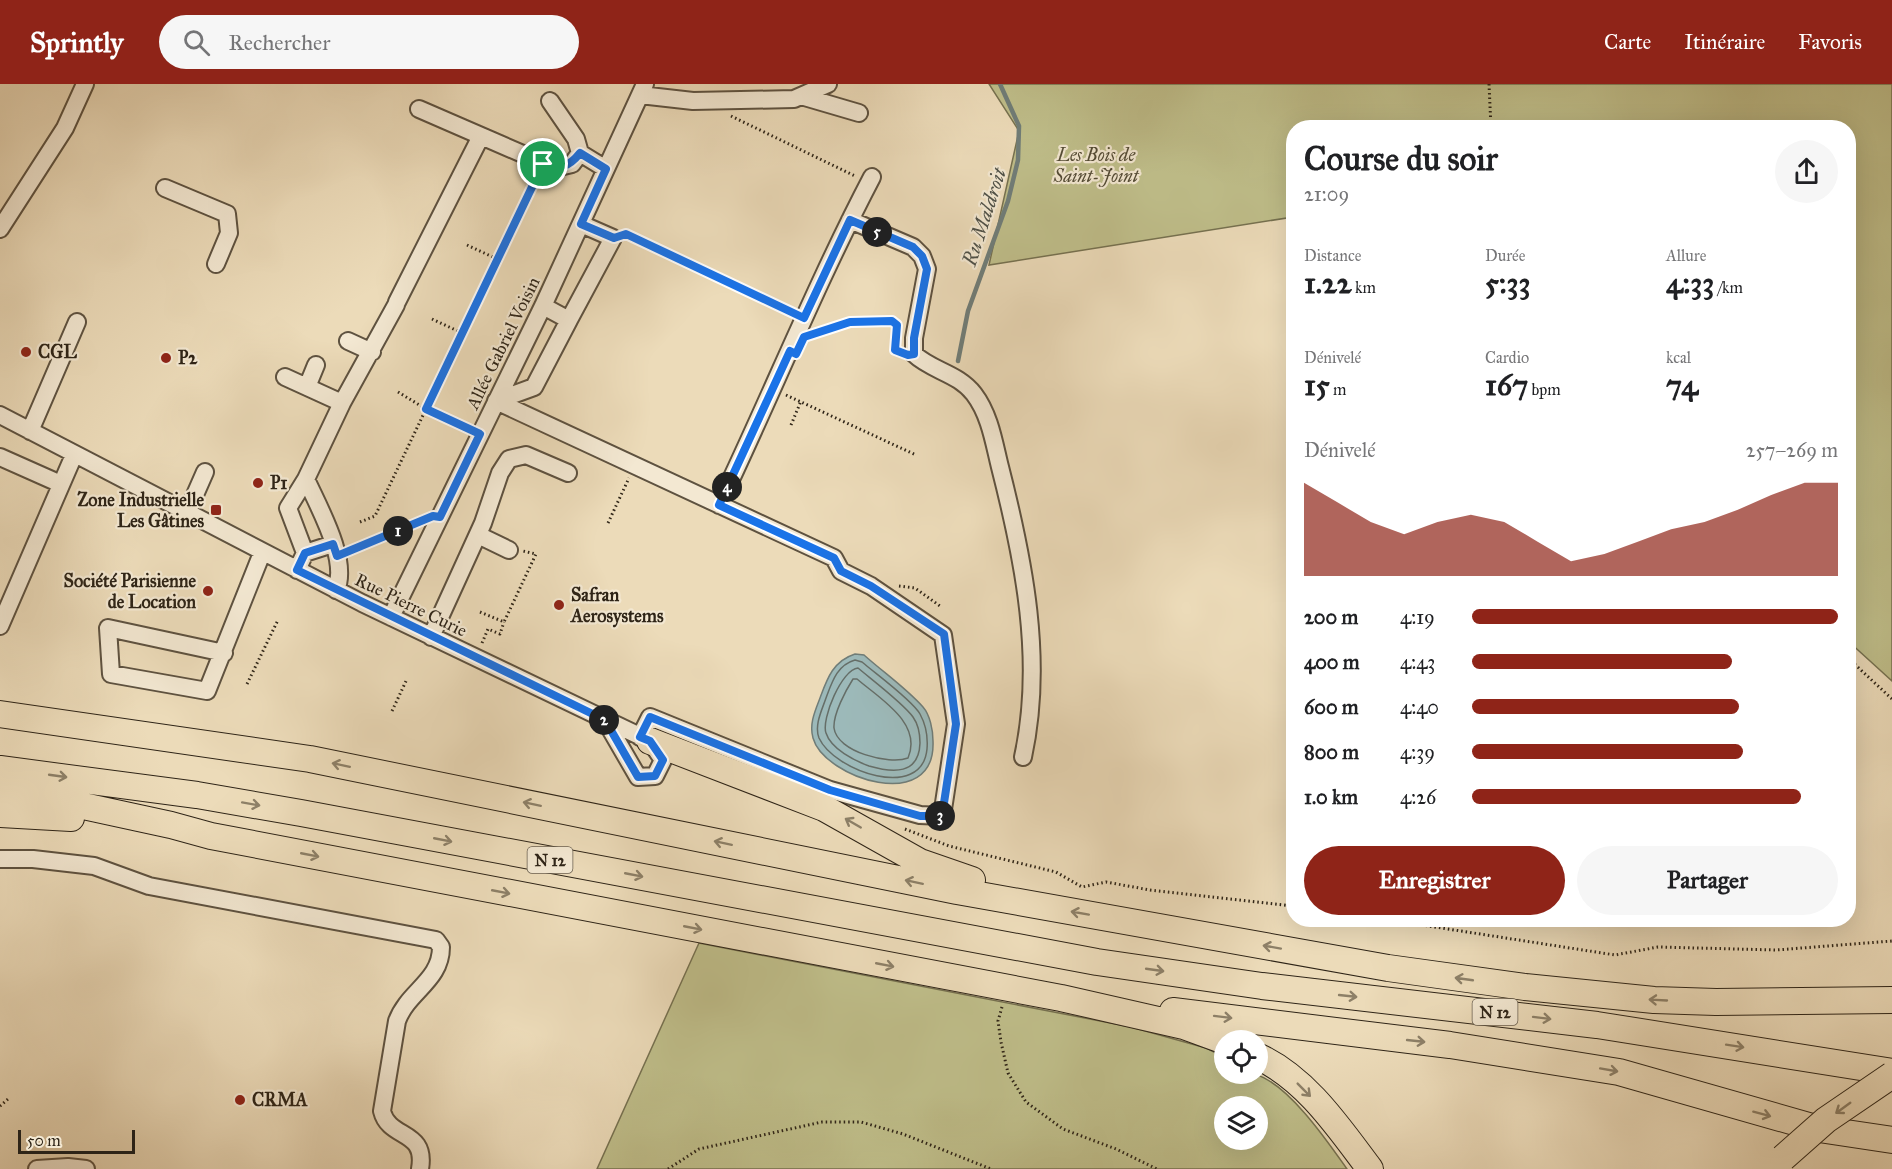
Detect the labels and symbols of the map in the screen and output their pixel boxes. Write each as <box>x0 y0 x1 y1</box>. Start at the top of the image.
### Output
pin <box>517 138 568 189</box>
park label: Les Bois de Saint-Joint <box>1053 144 1140 187</box>
water label: Ru Maldroit <box>957 163 1012 270</box>
pin: 5 <box>862 217 892 247</box>
street label: Allée Gabriel Voisin <box>461 273 545 414</box>
place label: CGL <box>38 341 77 363</box>
marker: CGL <box>19 345 33 359</box>
place label: P2 <box>178 347 198 369</box>
marker: P2 <box>159 351 173 365</box>
place label: P1 <box>270 472 287 494</box>
pin: 4 <box>712 472 742 502</box>
marker: P1 <box>251 476 265 490</box>
place label: Zone Industrielle Les Gâtines <box>77 489 204 532</box>
marker: Zone Industrielle Les Gâtines <box>209 503 223 517</box>
pin: 1 <box>383 516 413 546</box>
street label: Rue Pierre Curie <box>351 568 471 642</box>
place label: Société Parisienne de Location <box>64 570 197 613</box>
marker: Société Parisienne de Location <box>201 584 215 598</box>
place label: Safran Aerosystems <box>570 584 664 628</box>
marker: Safran Aerosystems <box>552 598 566 612</box>
pin: 2 <box>589 705 619 735</box>
one-way arrow <box>331 759 351 770</box>
one-way arrow <box>48 771 67 782</box>
one-way arrow <box>522 798 542 809</box>
one-way arrow <box>241 799 260 810</box>
pin: 3 <box>925 801 955 831</box>
one-way arrow <box>844 817 862 828</box>
one-way arrow <box>432 835 452 846</box>
one-way arrow <box>714 837 733 848</box>
road number: N 12 <box>528 847 572 873</box>
one-way arrow <box>300 850 319 861</box>
one-way arrow <box>624 870 644 881</box>
one-way arrow <box>905 876 924 888</box>
one-way arrow <box>491 887 511 898</box>
one-way arrow <box>1070 908 1090 919</box>
one-way arrow <box>683 923 702 934</box>
one-way arrow <box>1262 942 1282 953</box>
one-way arrow <box>874 960 894 971</box>
one-way arrow <box>1145 965 1164 976</box>
one-way arrow <box>1455 973 1474 984</box>
one-way arrow <box>1338 991 1358 1002</box>
one-way arrow <box>1648 994 1668 1005</box>
road number: N 12 <box>1472 999 1518 1025</box>
one-way arrow <box>1213 1012 1232 1023</box>
one-way arrow <box>1532 1013 1551 1024</box>
one-way arrow <box>1406 1036 1426 1047</box>
one-way arrow <box>1725 1041 1744 1052</box>
one-way arrow <box>1599 1065 1619 1076</box>
one-way arrow <box>1296 1082 1311 1097</box>
place label: CRMA <box>252 1089 308 1111</box>
marker: CRMA <box>233 1093 247 1107</box>
one-way arrow <box>1836 1101 1852 1114</box>
one-way arrow <box>1752 1108 1771 1120</box>
scale bar <box>18 1127 135 1154</box>

